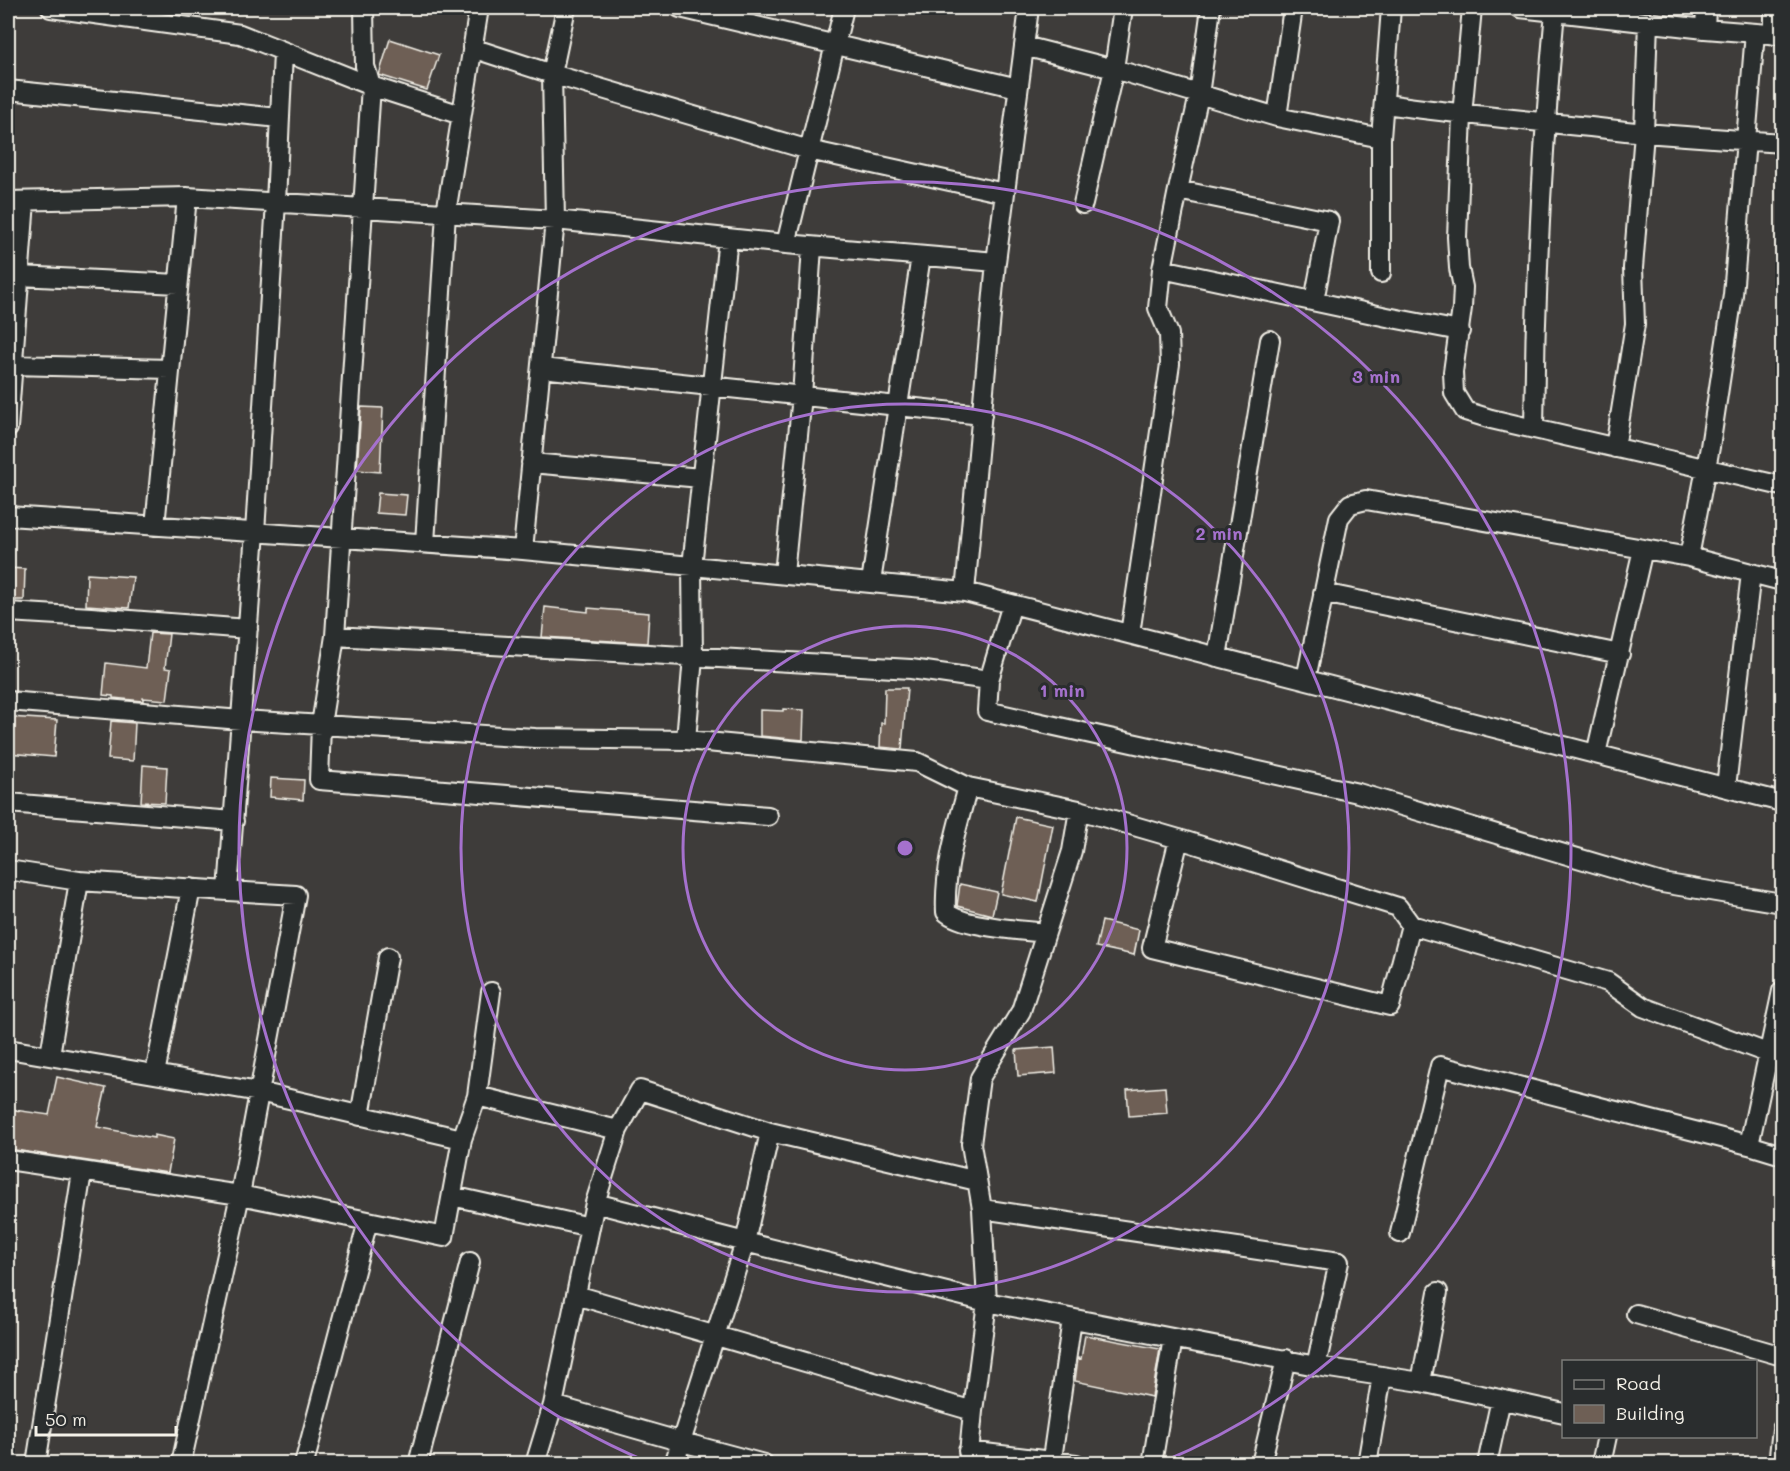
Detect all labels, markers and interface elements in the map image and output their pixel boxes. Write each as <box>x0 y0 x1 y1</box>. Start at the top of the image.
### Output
text: 3 min <box>1352 364 1400 388</box>
text: 2 min <box>1195 521 1243 545</box>
text: 1 min <box>1039 678 1085 702</box>
centre of rings <box>895 838 915 858</box>
legend <box>1562 1360 1757 1438</box>
text: Road <box>1616 1371 1661 1395</box>
scale bar <box>36 1399 176 1437</box>
text: Building <box>1616 1401 1684 1425</box>
text: 50 m <box>45 1407 87 1431</box>

